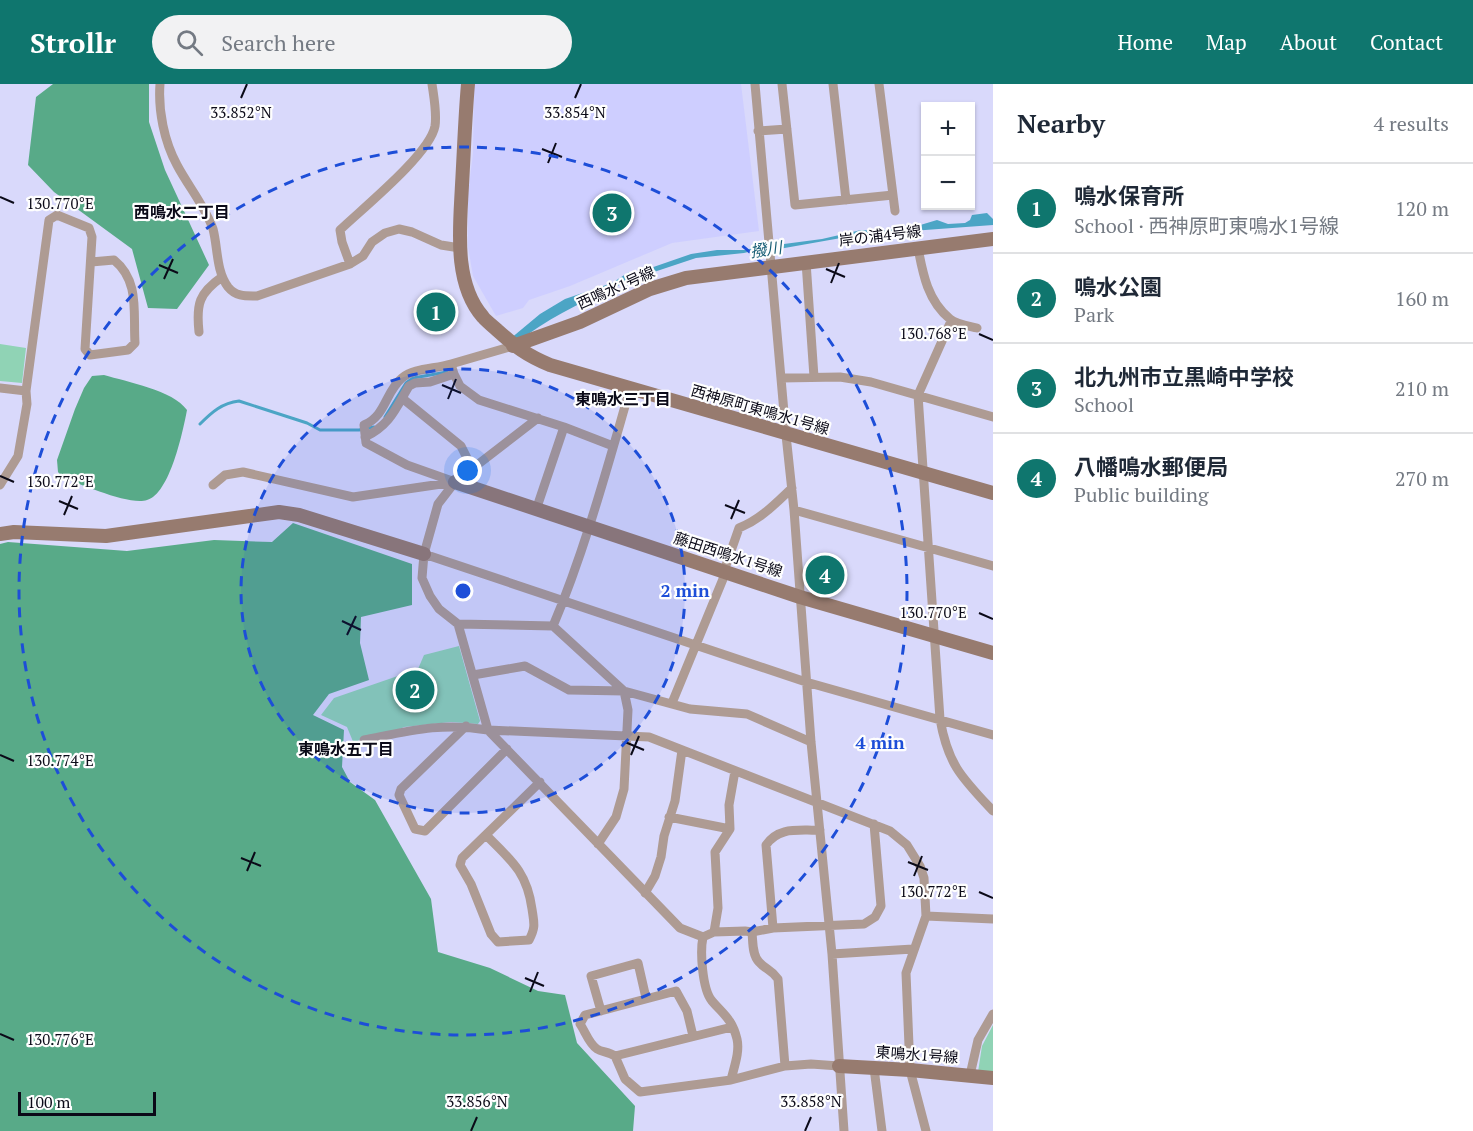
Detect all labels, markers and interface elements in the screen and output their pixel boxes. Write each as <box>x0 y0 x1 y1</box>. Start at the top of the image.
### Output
search box <box>152 15 572 69</box>
text: Strollr <box>30 24 116 61</box>
icon: search <box>173 26 206 59</box>
text: Search here <box>221 28 336 57</box>
text: Home <box>1117 28 1173 56</box>
text: Map <box>1206 28 1247 56</box>
text: About <box>1280 28 1337 56</box>
text: Contact <box>1370 28 1443 56</box>
text: 33.852°N <box>210 102 272 122</box>
text: 33.854°N <box>544 102 606 122</box>
map controls <box>921 102 975 210</box>
button: + <box>921 102 975 156</box>
text: Nearby <box>1017 106 1105 140</box>
text: 4 results <box>1374 110 1449 137</box>
button: − <box>921 156 975 210</box>
text: 鳴水保育所 <box>1074 181 1184 210</box>
pin: 3 <box>592 190 632 236</box>
text: 130.770°E <box>26 193 94 213</box>
text: 1 <box>1031 195 1042 222</box>
text: 120 m <box>1395 195 1449 222</box>
district label: 西鳴水二丁目 <box>134 201 230 223</box>
text: School · 西神原町東鳴水1号線 <box>1074 212 1339 239</box>
street label: 岸の浦4号線 <box>837 220 922 250</box>
water label: 撥川 <box>749 236 785 262</box>
street label: 西鳴水1号線 <box>574 261 658 313</box>
text: 鳴水公園 <box>1074 272 1162 301</box>
text: 2 <box>1031 285 1042 312</box>
text: 160 m <box>1395 285 1449 312</box>
pin: 1 <box>416 290 456 334</box>
text: Park <box>1074 301 1114 328</box>
text: 130.768°E <box>899 323 967 343</box>
text: 北九州市立黒崎中学校 <box>1074 362 1294 391</box>
text: 3 <box>1031 375 1042 402</box>
text: 210 m <box>1395 375 1449 402</box>
street label: 西神原町東鳴水1号線 <box>689 380 832 438</box>
district label: 東鳴水三丁目 <box>575 388 671 410</box>
text: School <box>1074 391 1134 418</box>
text: 八幡鳴水郵便局 <box>1074 452 1228 481</box>
your location <box>453 456 482 485</box>
text: 4 <box>1031 465 1042 492</box>
text: 270 m <box>1395 465 1449 492</box>
text: 130.772°E <box>26 471 94 491</box>
text: Public building <box>1074 481 1208 508</box>
street label: 藤田西鳴水1号線 <box>671 527 785 581</box>
pin: 4 <box>806 552 844 598</box>
text: 2 min <box>660 578 710 602</box>
centre of rings <box>453 581 473 601</box>
text: 130.770°E <box>899 602 967 622</box>
pin: 2 <box>396 668 434 712</box>
text: 4 min <box>855 730 905 754</box>
district label: 東鳴水五丁目 <box>298 738 394 760</box>
text: 130.774°E <box>26 750 94 770</box>
text: 130.772°E <box>899 881 967 901</box>
text: 130.776°E <box>26 1029 94 1049</box>
street label: 東鳴水1号線 <box>875 1041 959 1067</box>
scale bar <box>18 1089 156 1116</box>
text: 100 m <box>27 1091 70 1113</box>
text: 33.856°N <box>446 1091 508 1111</box>
text: 33.858°N <box>780 1091 842 1111</box>

